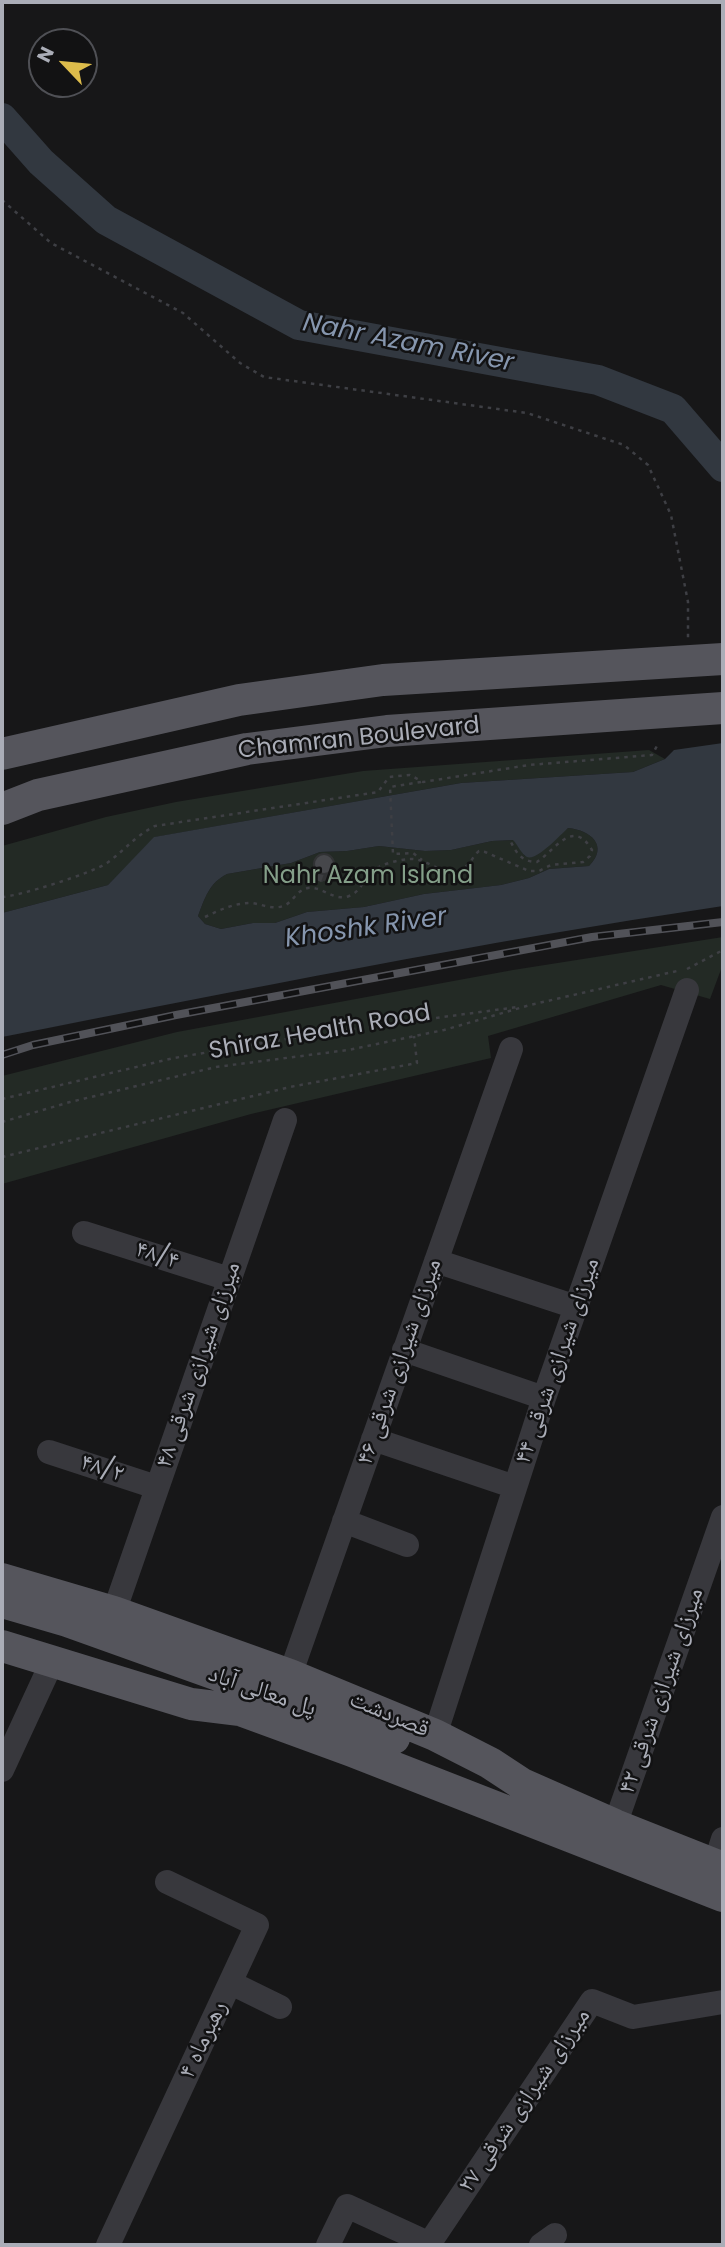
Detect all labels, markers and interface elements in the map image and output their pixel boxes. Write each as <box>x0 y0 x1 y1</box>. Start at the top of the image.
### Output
north arrow <box>28 28 98 98</box>
text: N <box>30 42 61 67</box>
water label: Nahr Azam River <box>300 308 516 380</box>
street label: Chamran Boulevard <box>237 712 481 766</box>
park label: Nahr Azam Island <box>263 863 473 891</box>
water label: Khoshk River <box>283 902 449 956</box>
street label: Shiraz Health Road <box>207 999 433 1067</box>
street label: ۴۸/۴ <box>132 1236 182 1276</box>
street label: ۴۴ میرزای شیرازی شرقی <box>509 1254 607 1468</box>
street label: ۴۶ میرزای شیرازی شرقی <box>351 1255 449 1469</box>
street label: ۴۸ میرزای شیرازی شرقی <box>150 1258 248 1472</box>
street label: ۴۸/۲ <box>77 1449 127 1489</box>
street label: ۴۲ میرزای شیرازی شرقی <box>613 1584 711 1798</box>
street label: پل معالی آباد <box>204 1660 320 1724</box>
street label: قصردشت <box>345 1685 433 1745</box>
street label: ۴ رهبرماه <box>174 1997 234 2083</box>
street label: ۲۷ میرزای شیرازی شرقی <box>453 2003 597 2199</box>

